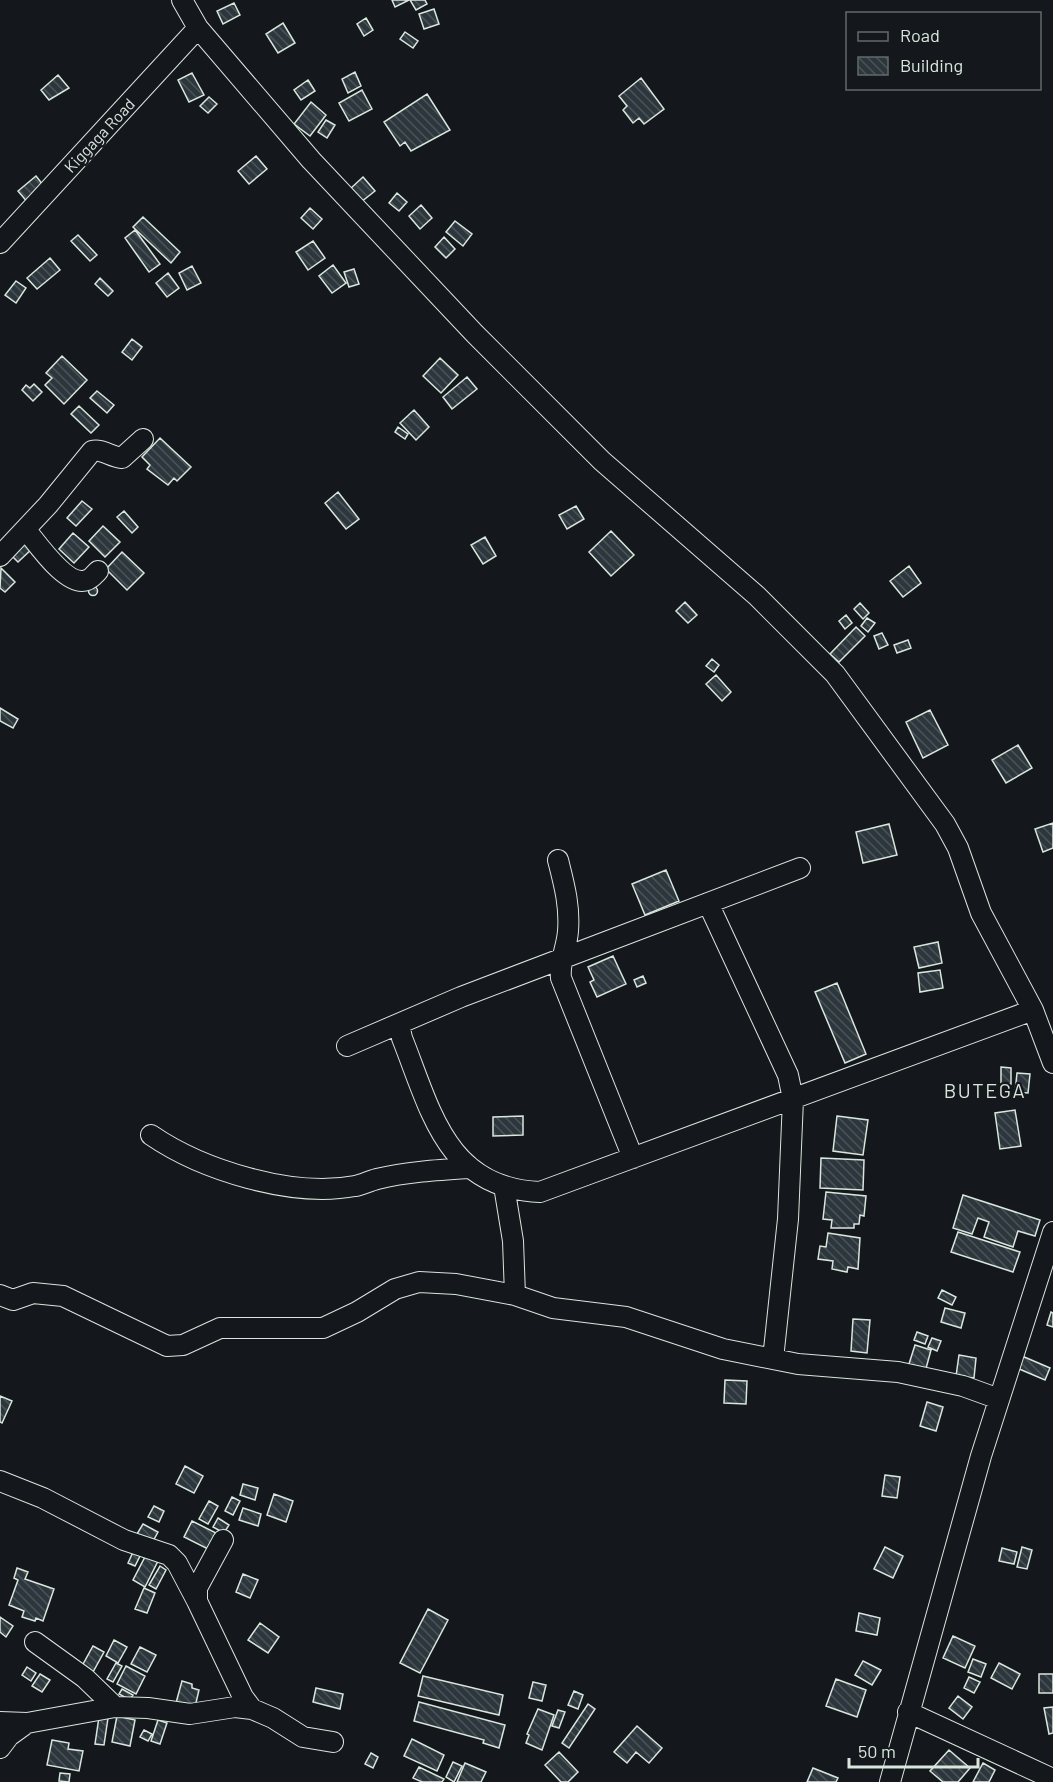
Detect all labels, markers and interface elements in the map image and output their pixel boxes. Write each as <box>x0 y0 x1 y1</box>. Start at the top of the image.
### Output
legend <box>846 12 1041 90</box>
text: Road <box>900 24 940 46</box>
text: Building <box>900 54 963 76</box>
street label: Kiggaga Road <box>60 94 138 176</box>
district label: BUTEGA <box>944 1078 1026 1102</box>
scale bar <box>849 1731 978 1769</box>
text: 50 m <box>858 1740 896 1762</box>

